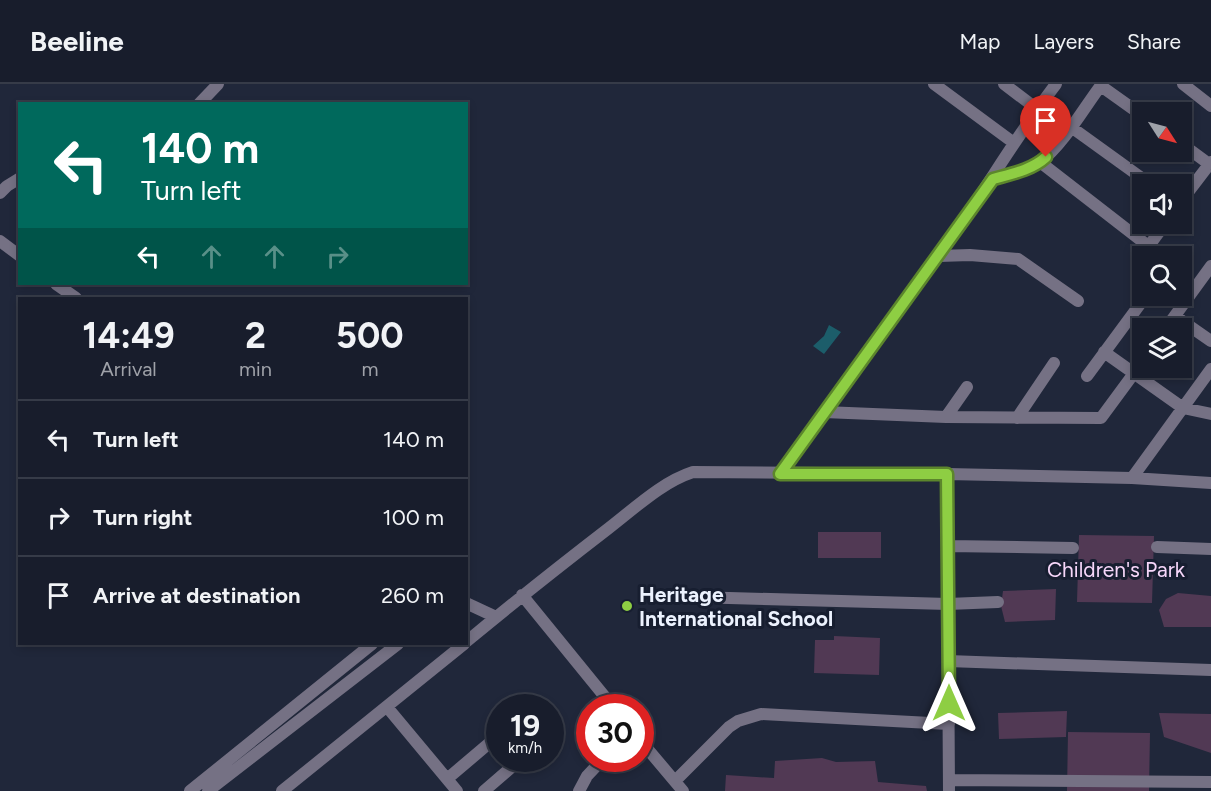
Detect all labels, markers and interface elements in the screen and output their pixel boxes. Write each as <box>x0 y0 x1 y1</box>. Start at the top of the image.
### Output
text: Beeline <box>30 24 124 58</box>
text: Map <box>960 29 1000 54</box>
text: Layers <box>1033 29 1094 54</box>
text: Share <box>1127 29 1181 54</box>
pin <box>1020 95 1071 157</box>
north arrow <box>1132 102 1192 162</box>
map controls <box>1132 102 1192 378</box>
icon: arrive <box>1029 104 1062 137</box>
text: 140 m <box>141 123 259 174</box>
icon: left <box>42 126 120 204</box>
text: Turn left <box>141 174 241 207</box>
button: sound <box>1132 174 1192 234</box>
icon: left <box>132 240 165 273</box>
icon: ahead <box>195 240 228 273</box>
icon: ahead <box>258 240 291 273</box>
icon: right <box>321 240 354 273</box>
button: search <box>1132 246 1192 306</box>
text: 14:49 <box>82 314 175 357</box>
text: 2 <box>245 314 266 357</box>
text: 500 <box>336 314 404 357</box>
button: layers <box>1132 318 1192 378</box>
text: Arrival <box>100 357 157 381</box>
text: min <box>239 357 272 381</box>
text: m <box>361 357 378 381</box>
icon: left <box>42 423 75 456</box>
text: Turn left <box>93 426 179 453</box>
text: 140 m <box>383 426 444 453</box>
icon: right <box>42 501 75 534</box>
text: Turn right <box>93 504 192 531</box>
text: 100 m <box>383 504 444 531</box>
park label: Children's Park <box>1047 557 1186 582</box>
icon: arrive <box>42 579 75 612</box>
text: Arrive at destination <box>93 582 301 609</box>
text: 260 m <box>381 582 444 609</box>
place label: Heritage International School <box>639 582 833 631</box>
marker: Heritage International School <box>620 599 634 613</box>
position arrow <box>917 671 981 735</box>
speed limit sign: 30 <box>576 694 654 772</box>
text: 19 <box>510 707 540 744</box>
text: km/h <box>508 739 542 757</box>

